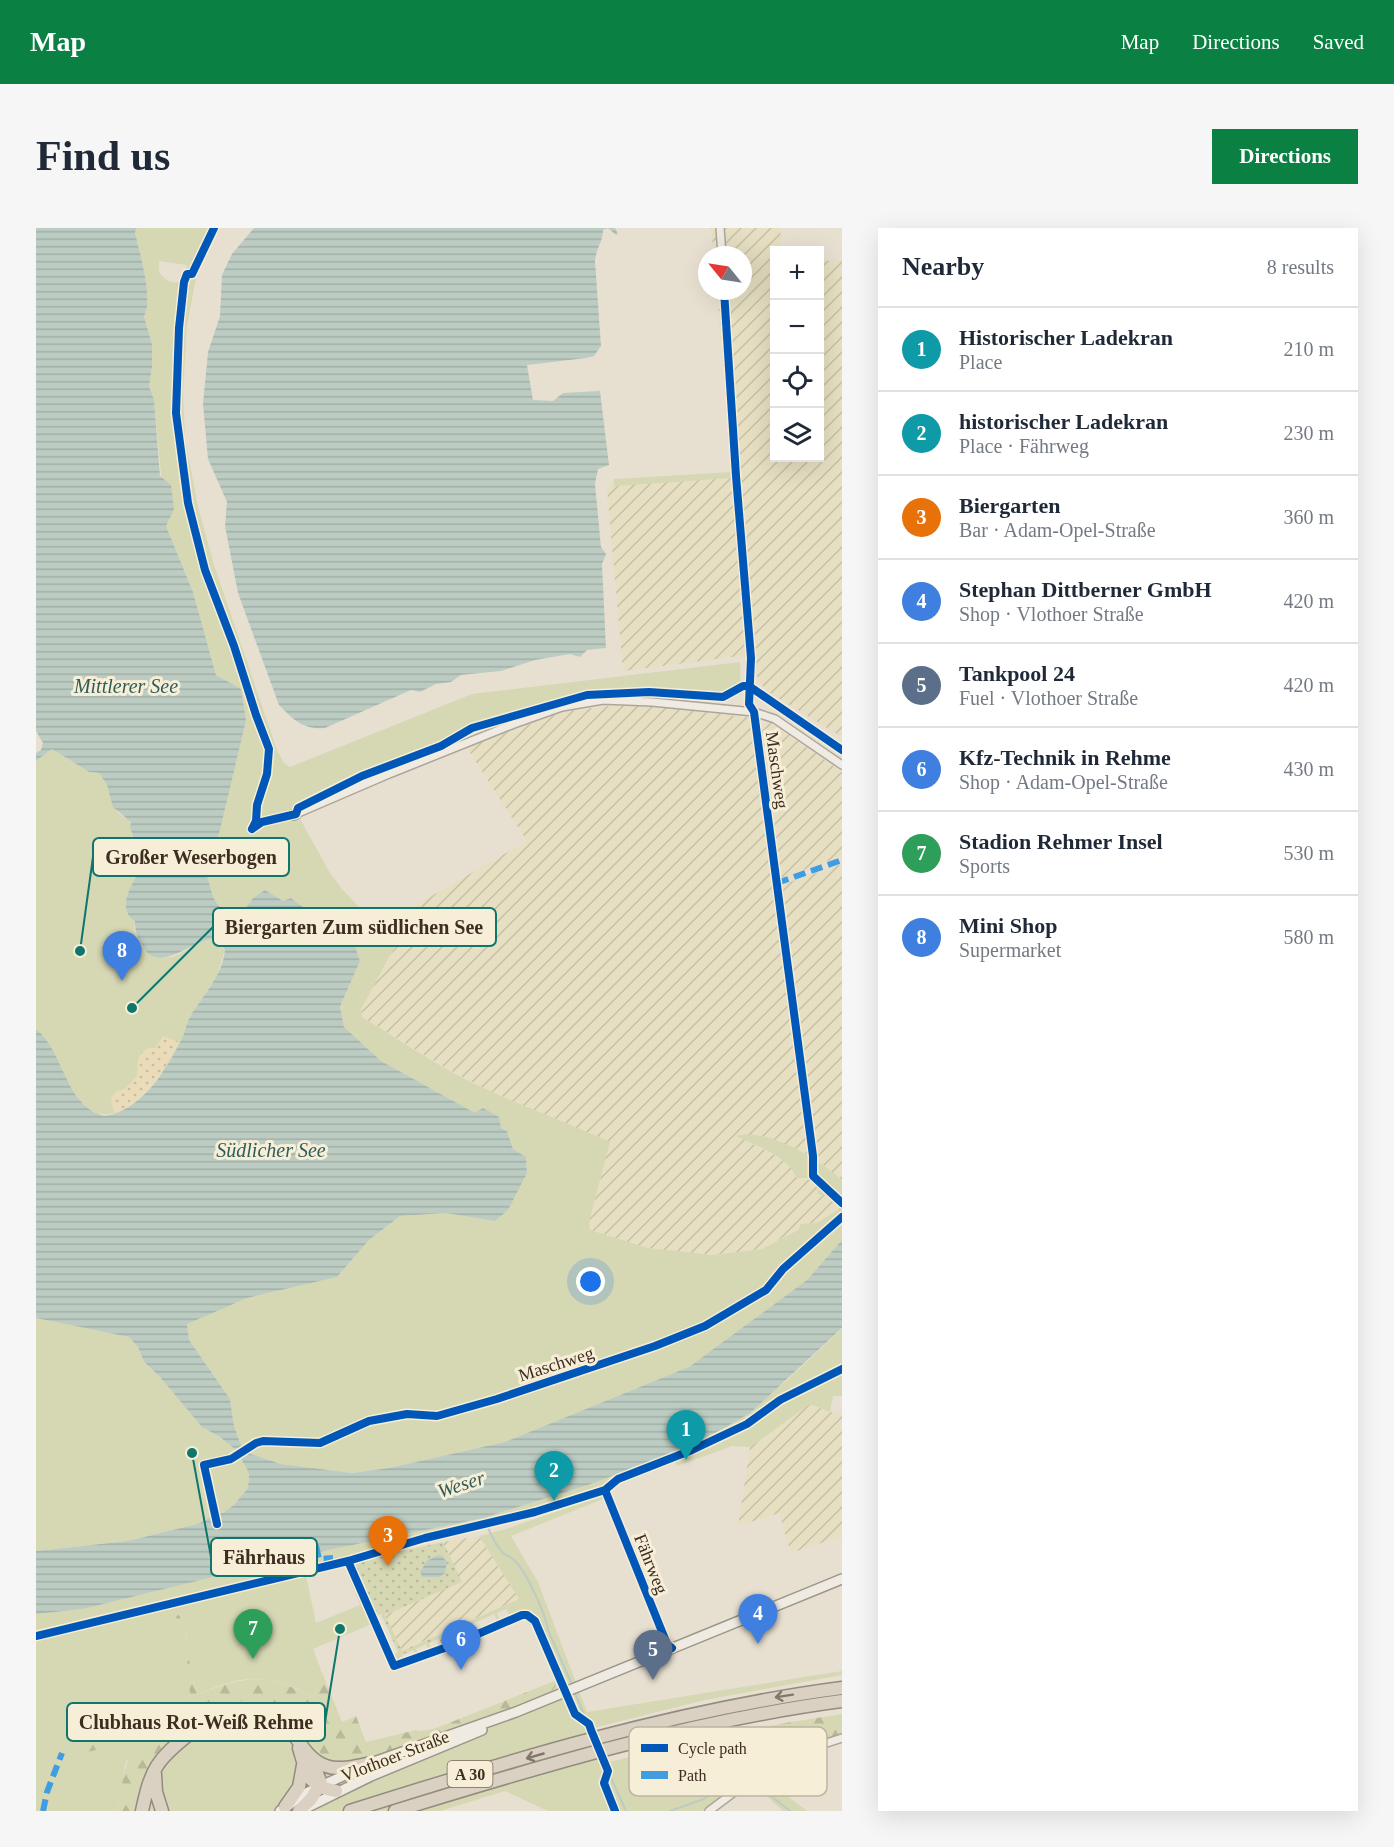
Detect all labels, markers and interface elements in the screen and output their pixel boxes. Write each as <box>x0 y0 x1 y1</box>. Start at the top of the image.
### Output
text: Map <box>30 26 86 57</box>
text: Map <box>1121 30 1159 54</box>
text: Directions <box>1192 30 1280 54</box>
text: Saved <box>1313 30 1364 54</box>
button: Directions <box>1212 129 1358 184</box>
text: Find us <box>36 133 170 179</box>
north arrow <box>698 246 752 300</box>
map controls <box>770 246 824 462</box>
button: + <box>770 246 824 300</box>
text: Nearby <box>902 252 984 281</box>
text: 8 results <box>1267 256 1334 278</box>
button: − <box>770 300 824 354</box>
text: Historischer Ladekran <box>959 325 1173 350</box>
text: 1 <box>917 338 927 360</box>
text: 210 m <box>1283 338 1334 360</box>
text: Place <box>959 351 1002 373</box>
button: locate <box>770 354 824 408</box>
button: layers <box>770 408 824 462</box>
text: historischer Ladekran <box>959 409 1168 434</box>
text: 2 <box>917 422 927 444</box>
text: 230 m <box>1283 422 1334 444</box>
text: Place · Fährweg <box>959 435 1089 457</box>
text: Biergarten <box>959 493 1060 518</box>
text: 3 <box>917 506 927 528</box>
text: 360 m <box>1283 506 1334 528</box>
text: Bar · Adam-Opel-Straße <box>959 519 1156 541</box>
text: Stephan Dittberner GmbH <box>959 577 1212 602</box>
text: 4 <box>917 590 927 612</box>
text: 420 m <box>1283 590 1334 612</box>
text: Shop · Vlothoer Straße <box>959 603 1144 625</box>
text: Tankpool 24 <box>959 661 1075 686</box>
text: 5 <box>917 674 927 696</box>
text: 420 m <box>1283 674 1334 696</box>
water label: Mittlerer See <box>73 675 178 697</box>
text: Fuel · Vlothoer Straße <box>959 687 1138 709</box>
street label: Maschweg <box>762 730 792 810</box>
text: Kfz-Technik in Rehme <box>959 745 1171 770</box>
text: 6 <box>917 758 927 780</box>
text: 430 m <box>1283 758 1334 780</box>
text: Shop · Adam-Opel-Straße <box>959 771 1168 793</box>
text: Stadion Rehmer Insel <box>959 829 1163 854</box>
callout: Großer Weserbogen <box>93 838 289 876</box>
text: 7 <box>917 842 927 864</box>
text: 530 m <box>1283 842 1334 864</box>
text: Großer Weserbogen <box>105 846 277 869</box>
text: Sports <box>959 855 1010 877</box>
callout: Biergarten Zum südlichen See <box>213 908 496 946</box>
text: Mini Shop <box>959 913 1057 938</box>
text: Biergarten Zum südlichen See <box>225 916 483 939</box>
text: 8 <box>917 926 927 948</box>
text: 580 m <box>1283 926 1334 948</box>
pin: 8 <box>102 932 142 981</box>
text: Supermarket <box>959 939 1061 961</box>
water label: Südlicher See <box>216 1139 326 1161</box>
your location <box>576 1267 605 1296</box>
street label: Maschweg <box>516 1342 596 1386</box>
pin: 1 <box>666 1410 706 1460</box>
pin: 2 <box>534 1452 574 1501</box>
water label: Weser <box>435 1466 487 1502</box>
pin: 3 <box>368 1516 408 1566</box>
street label: Fährweg <box>630 1531 672 1597</box>
callout: Fährhaus <box>211 1538 317 1576</box>
text: Fährhaus <box>223 1546 305 1568</box>
pin: 4 <box>738 1594 778 1644</box>
pin: 7 <box>234 1610 272 1659</box>
pin: 6 <box>442 1620 480 1670</box>
pin: 5 <box>634 1630 672 1680</box>
one-way arrow <box>775 1691 795 1702</box>
callout: Clubhaus Rot-Weiß Rehme <box>67 1703 325 1741</box>
text: Clubhaus Rot-Weiß Rehme <box>79 1711 313 1733</box>
street label: Vlothoer Straße <box>338 1726 452 1786</box>
legend <box>629 1727 827 1796</box>
text: Cycle path <box>678 1740 747 1758</box>
one-way arrow <box>526 1750 545 1762</box>
road number: A 30 <box>448 1761 492 1787</box>
text: Path <box>678 1767 706 1784</box>

